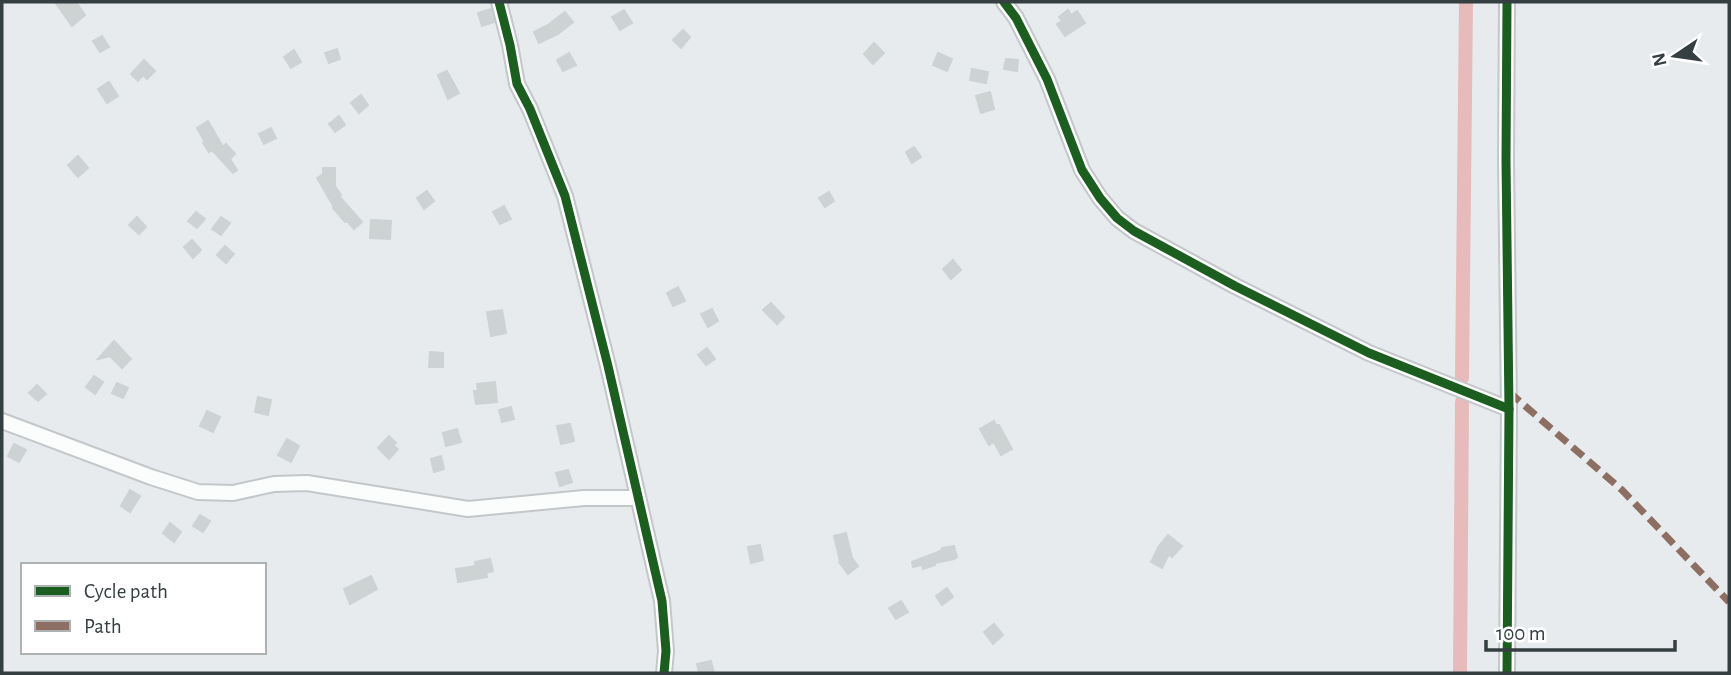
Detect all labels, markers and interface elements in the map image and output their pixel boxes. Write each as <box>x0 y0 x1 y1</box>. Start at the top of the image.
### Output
north arrow <box>1640 21 1710 91</box>
text: N <box>1649 51 1671 68</box>
legend <box>21 563 266 654</box>
text: Cycle path <box>84 581 168 602</box>
scale bar <box>1486 608 1675 652</box>
text: Path <box>84 616 122 637</box>
text: 100 m <box>1496 623 1546 644</box>

